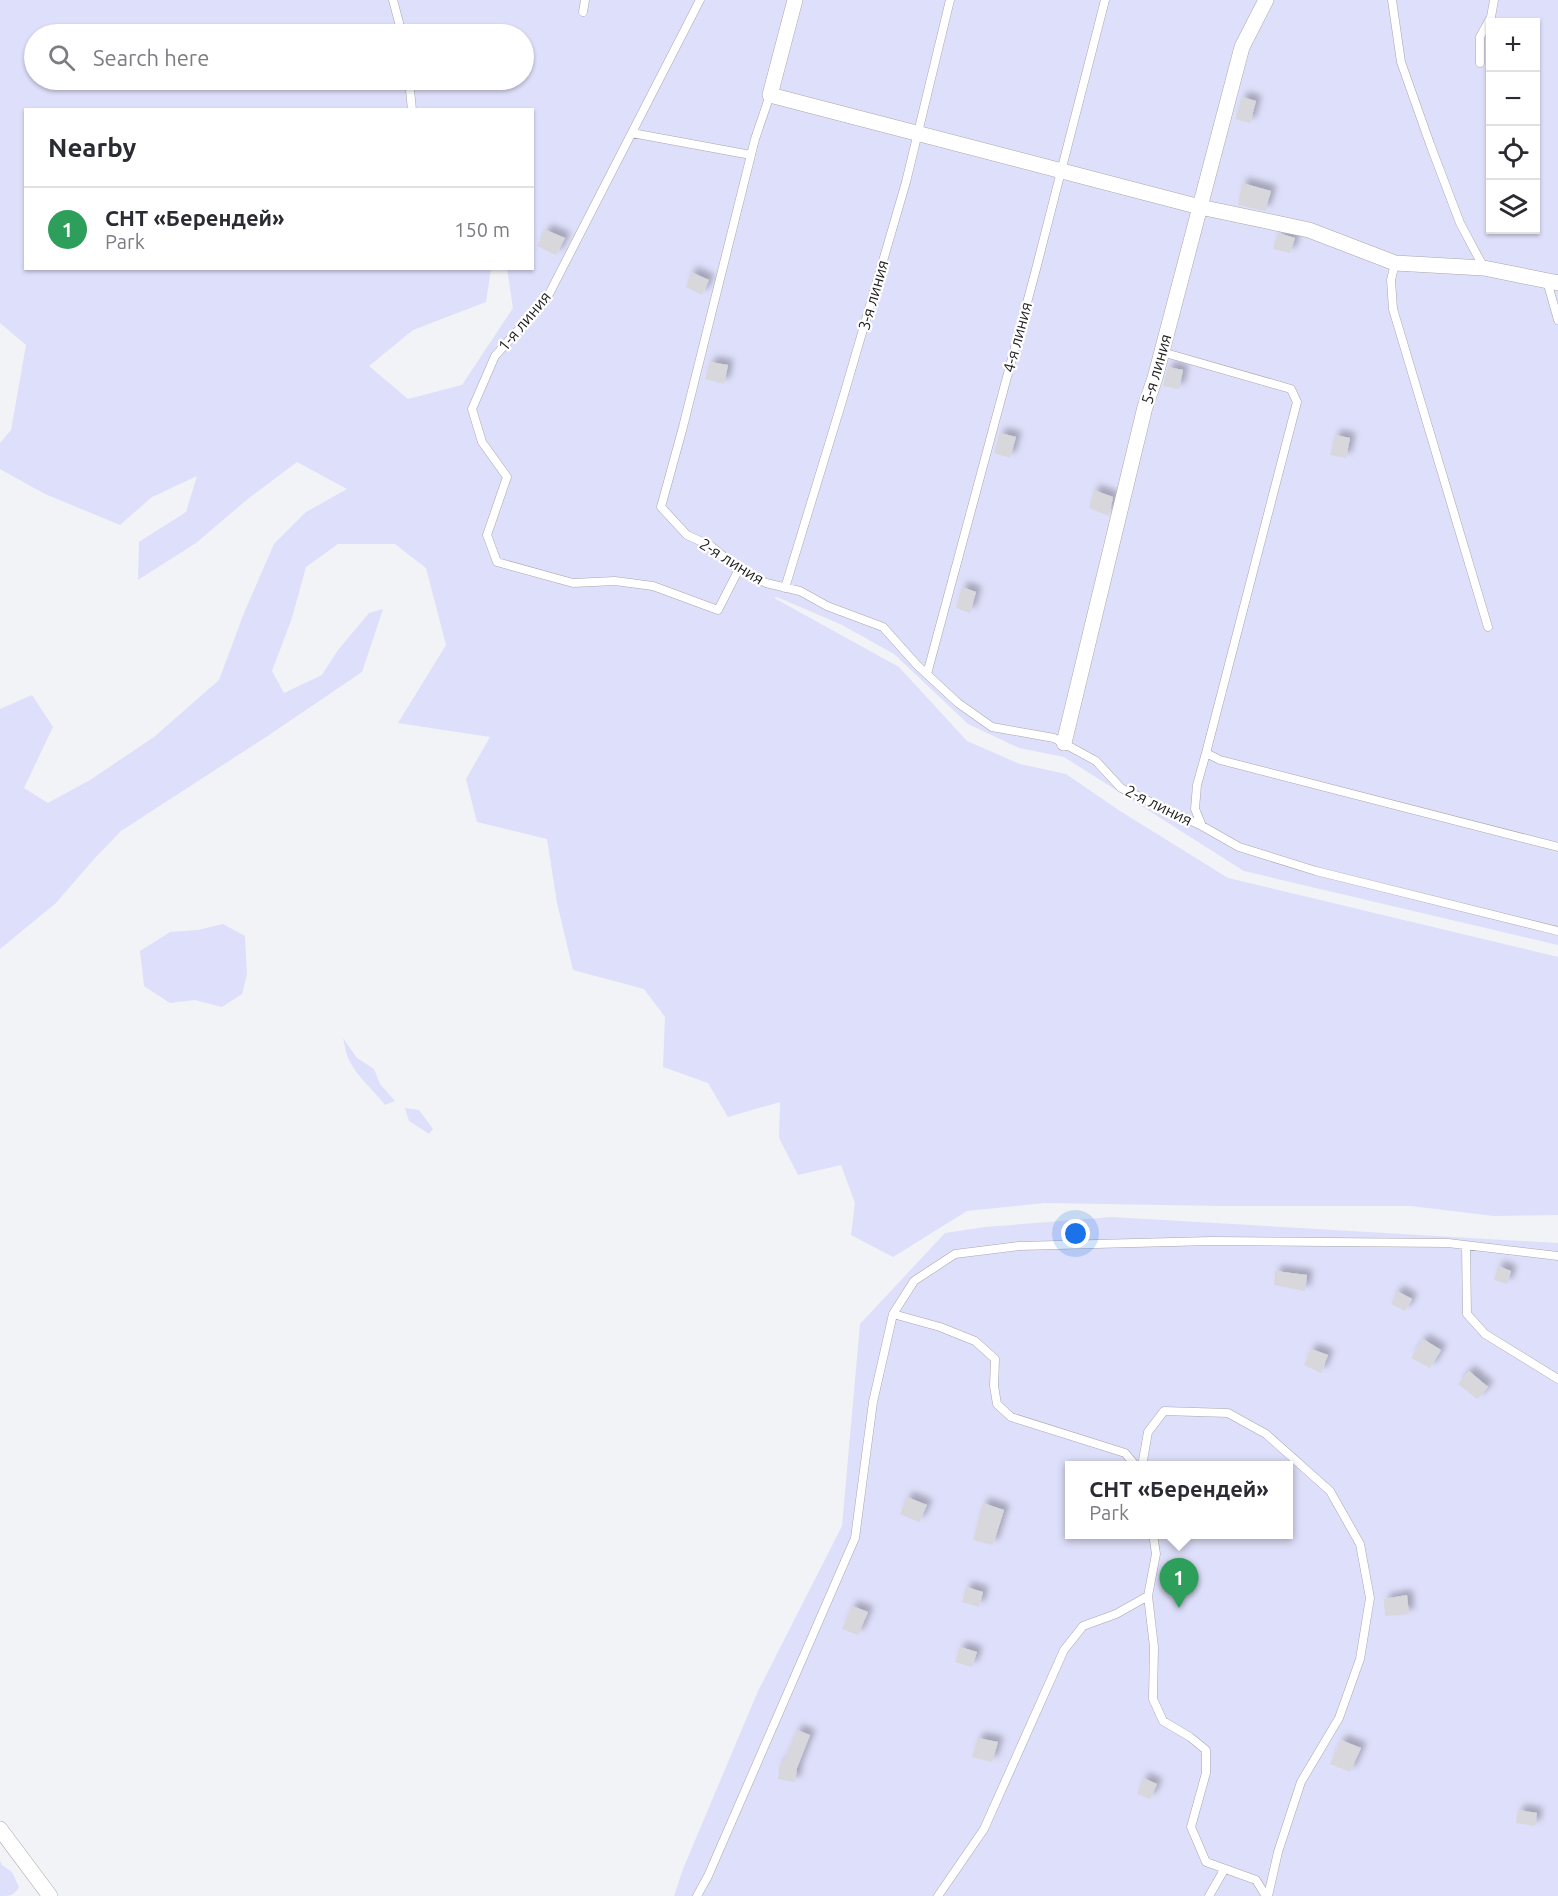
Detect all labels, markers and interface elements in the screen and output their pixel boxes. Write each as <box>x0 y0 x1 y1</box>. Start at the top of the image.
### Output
map controls <box>1486 18 1540 234</box>
button: + <box>1486 18 1540 72</box>
search box <box>24 24 534 90</box>
icon: search <box>45 41 78 74</box>
text: Search here <box>93 45 209 70</box>
button: − <box>1486 72 1540 126</box>
button: locate <box>1486 126 1540 180</box>
text: Nearby <box>48 133 136 162</box>
button: layers <box>1486 180 1540 234</box>
text: СНТ «Берендей» <box>105 205 284 230</box>
text: 1 <box>62 218 73 241</box>
text: 150 m <box>454 218 510 241</box>
text: Park <box>105 230 145 253</box>
street label: 3-я линия <box>854 258 892 332</box>
street label: 1-я линия <box>494 288 554 354</box>
street label: 4-я линия <box>999 300 1035 374</box>
street label: 5-я линия <box>1137 332 1175 406</box>
street label: 2-я линия <box>697 534 767 588</box>
street label: 2-я линия <box>1123 781 1195 829</box>
your location <box>1061 1219 1090 1248</box>
popup <box>1065 1461 1293 1539</box>
text: СНТ «Берендей» <box>1089 1476 1269 1501</box>
text: Park <box>1089 1501 1129 1524</box>
pin: 1 <box>1160 1558 1198 1608</box>

